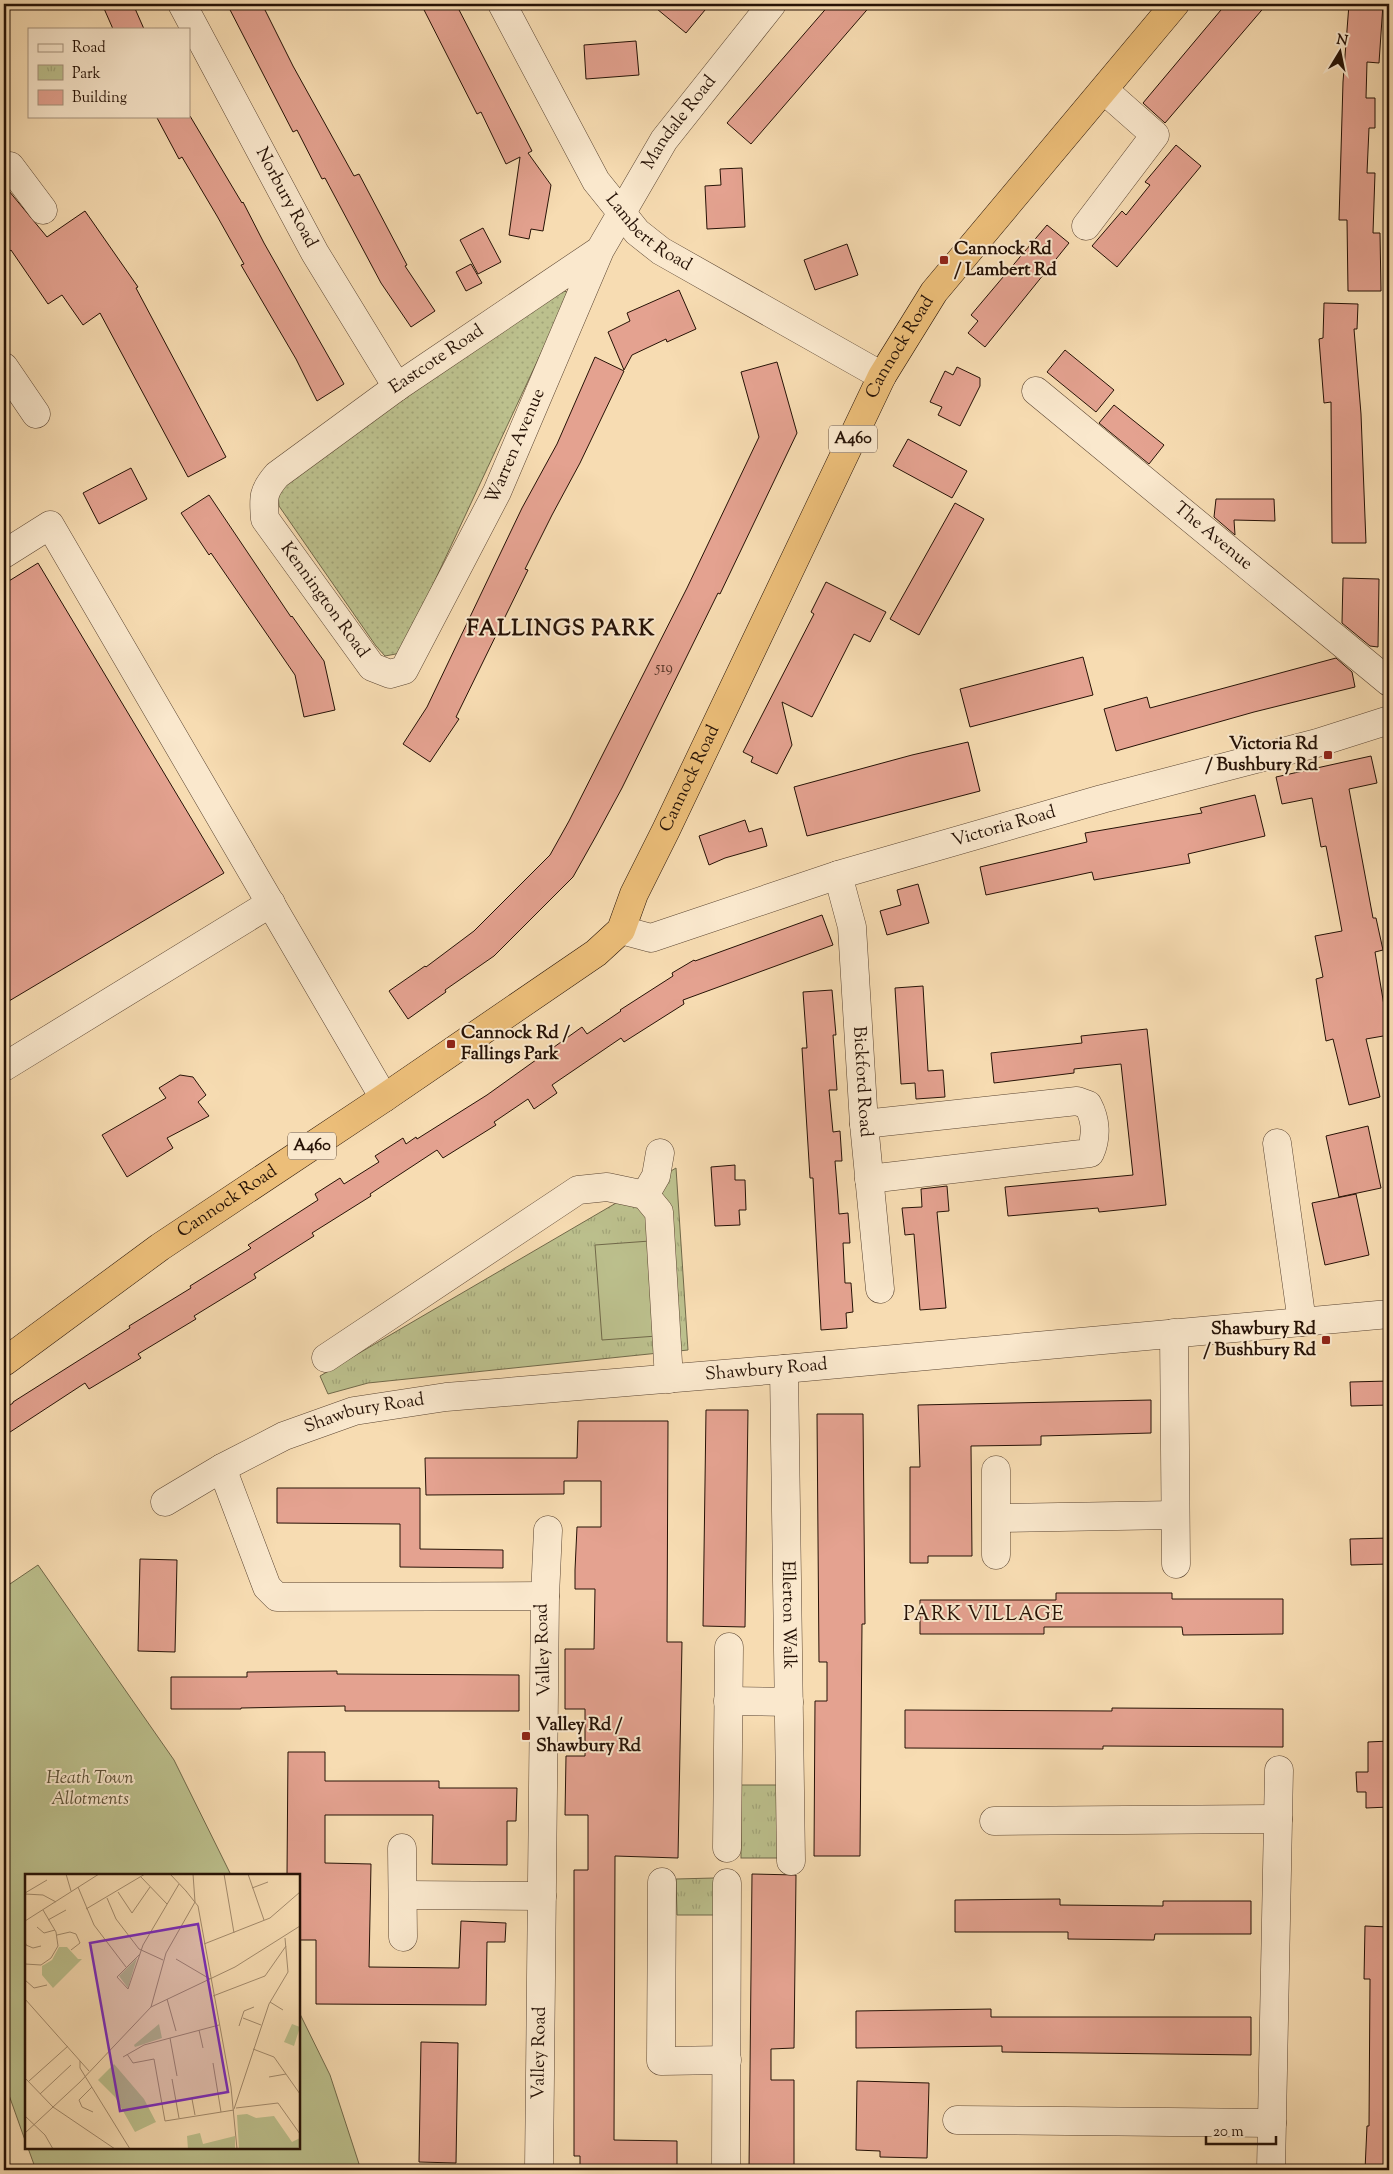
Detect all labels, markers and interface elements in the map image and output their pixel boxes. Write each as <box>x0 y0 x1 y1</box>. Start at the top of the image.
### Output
legend <box>28 28 190 118</box>
north arrow <box>1316 28 1366 78</box>
text: N <box>1335 30 1349 52</box>
text: Road <box>72 38 106 59</box>
text: Park <box>72 64 101 85</box>
street label: Mandale Road <box>636 70 723 175</box>
text: Building <box>72 88 127 109</box>
street label: Norbury Road <box>248 143 323 253</box>
street label: Lambert Road <box>598 188 696 279</box>
place label: Cannock Rd / Lambert Rd <box>954 237 1058 284</box>
marker: Cannock Rd / Lambert Rd <box>938 254 950 266</box>
street label: Cannock Road <box>860 291 941 403</box>
street label: Eastcote Road <box>384 319 490 401</box>
street label: Warren Avenue <box>480 385 552 509</box>
road number: A460 <box>829 426 877 452</box>
street label: The Avenue <box>1168 496 1258 577</box>
street label: Kennington Road <box>273 537 375 664</box>
district label: FALLINGS PARK <box>467 614 655 646</box>
house number: 519 <box>654 658 673 679</box>
street label: Cannock Road <box>654 721 727 837</box>
place label: Victoria Rd / Bushbury Rd <box>1205 732 1319 779</box>
marker: Victoria Rd / Bushbury Rd <box>1322 749 1334 761</box>
street label: Victoria Road <box>949 800 1059 855</box>
place label: Cannock Rd / Fallings Park <box>461 1021 571 1068</box>
street label: Bickford Road <box>845 1026 878 1139</box>
marker: Cannock Rd / Fallings Park <box>445 1038 457 1050</box>
road number: A460 <box>288 1132 336 1160</box>
street label: Cannock Road <box>172 1159 283 1245</box>
place label: Shawbury Rd / Bushbury Rd <box>1203 1317 1317 1364</box>
marker: Shawbury Rd / Bushbury Rd <box>1320 1334 1332 1346</box>
street label: Shawbury Road <box>704 1352 829 1388</box>
street label: Shawbury Road <box>301 1387 426 1441</box>
street label: Ellerton Walk <box>774 1560 801 1670</box>
district label: PARK VILLAGE <box>903 1601 1065 1630</box>
street label: Valley Road <box>529 1603 559 1697</box>
place label: Valley Rd / Shawbury Rd <box>536 1713 642 1760</box>
marker: Valley Rd / Shawbury Rd <box>520 1730 532 1742</box>
park label: Heath Town Allotments <box>46 1766 134 1813</box>
inset map <box>25 1874 300 2149</box>
street label: Valley Road <box>526 2006 554 2100</box>
scale bar <box>1206 2114 1276 2146</box>
text: 20 m <box>1213 2122 1244 2143</box>

